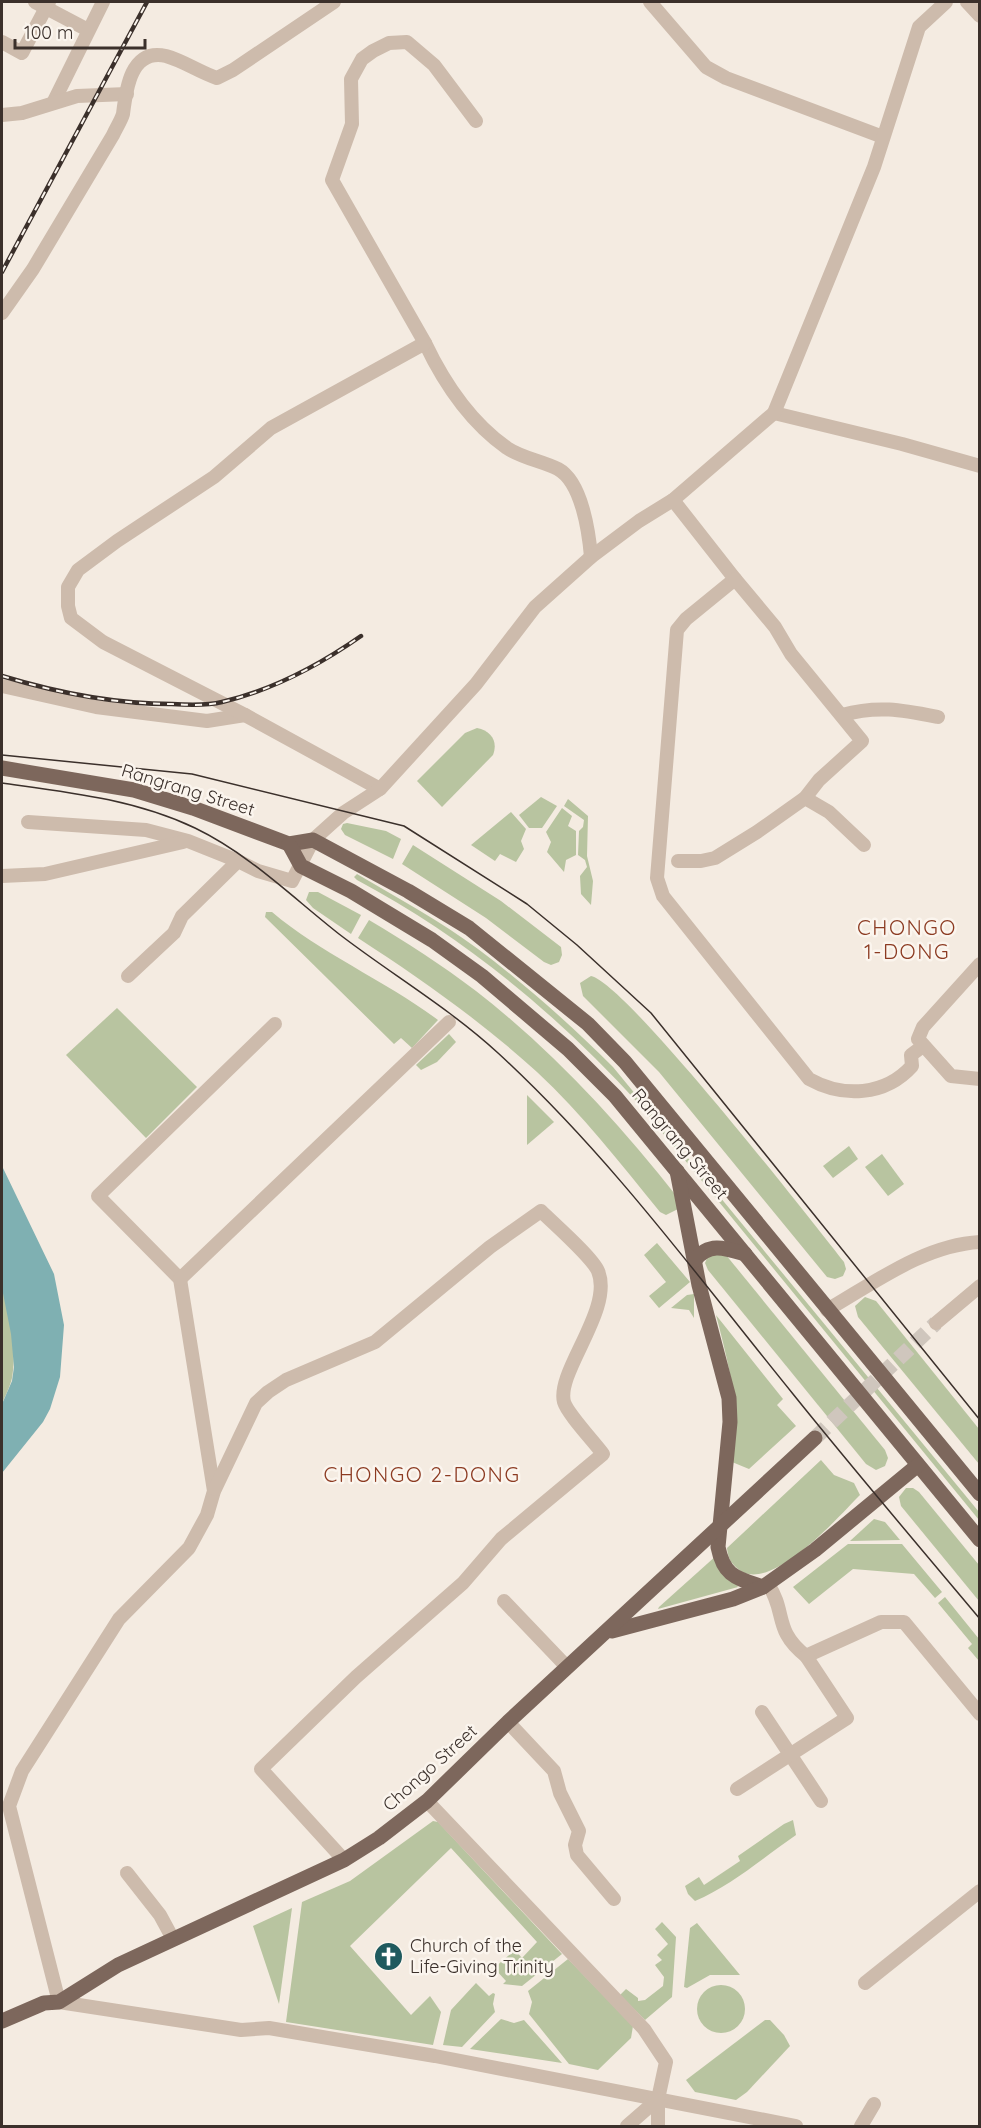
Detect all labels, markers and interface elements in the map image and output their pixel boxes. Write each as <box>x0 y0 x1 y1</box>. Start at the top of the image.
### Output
scale bar <box>15 12 146 50</box>
text: 100 m <box>24 21 73 44</box>
street label: Rangrang Street <box>119 758 258 821</box>
district label: CHONGO 1-DONG <box>857 914 957 964</box>
street label: Rangrang Street <box>627 1083 734 1204</box>
district label: CHONGO 2-DONG <box>323 1461 521 1487</box>
street label: Chongo Street <box>378 1719 482 1816</box>
place label: Church of the Life-Giving Trinity <box>410 1934 554 1978</box>
church icon: Church of the Life-Giving Trinity <box>373 1940 405 1972</box>

